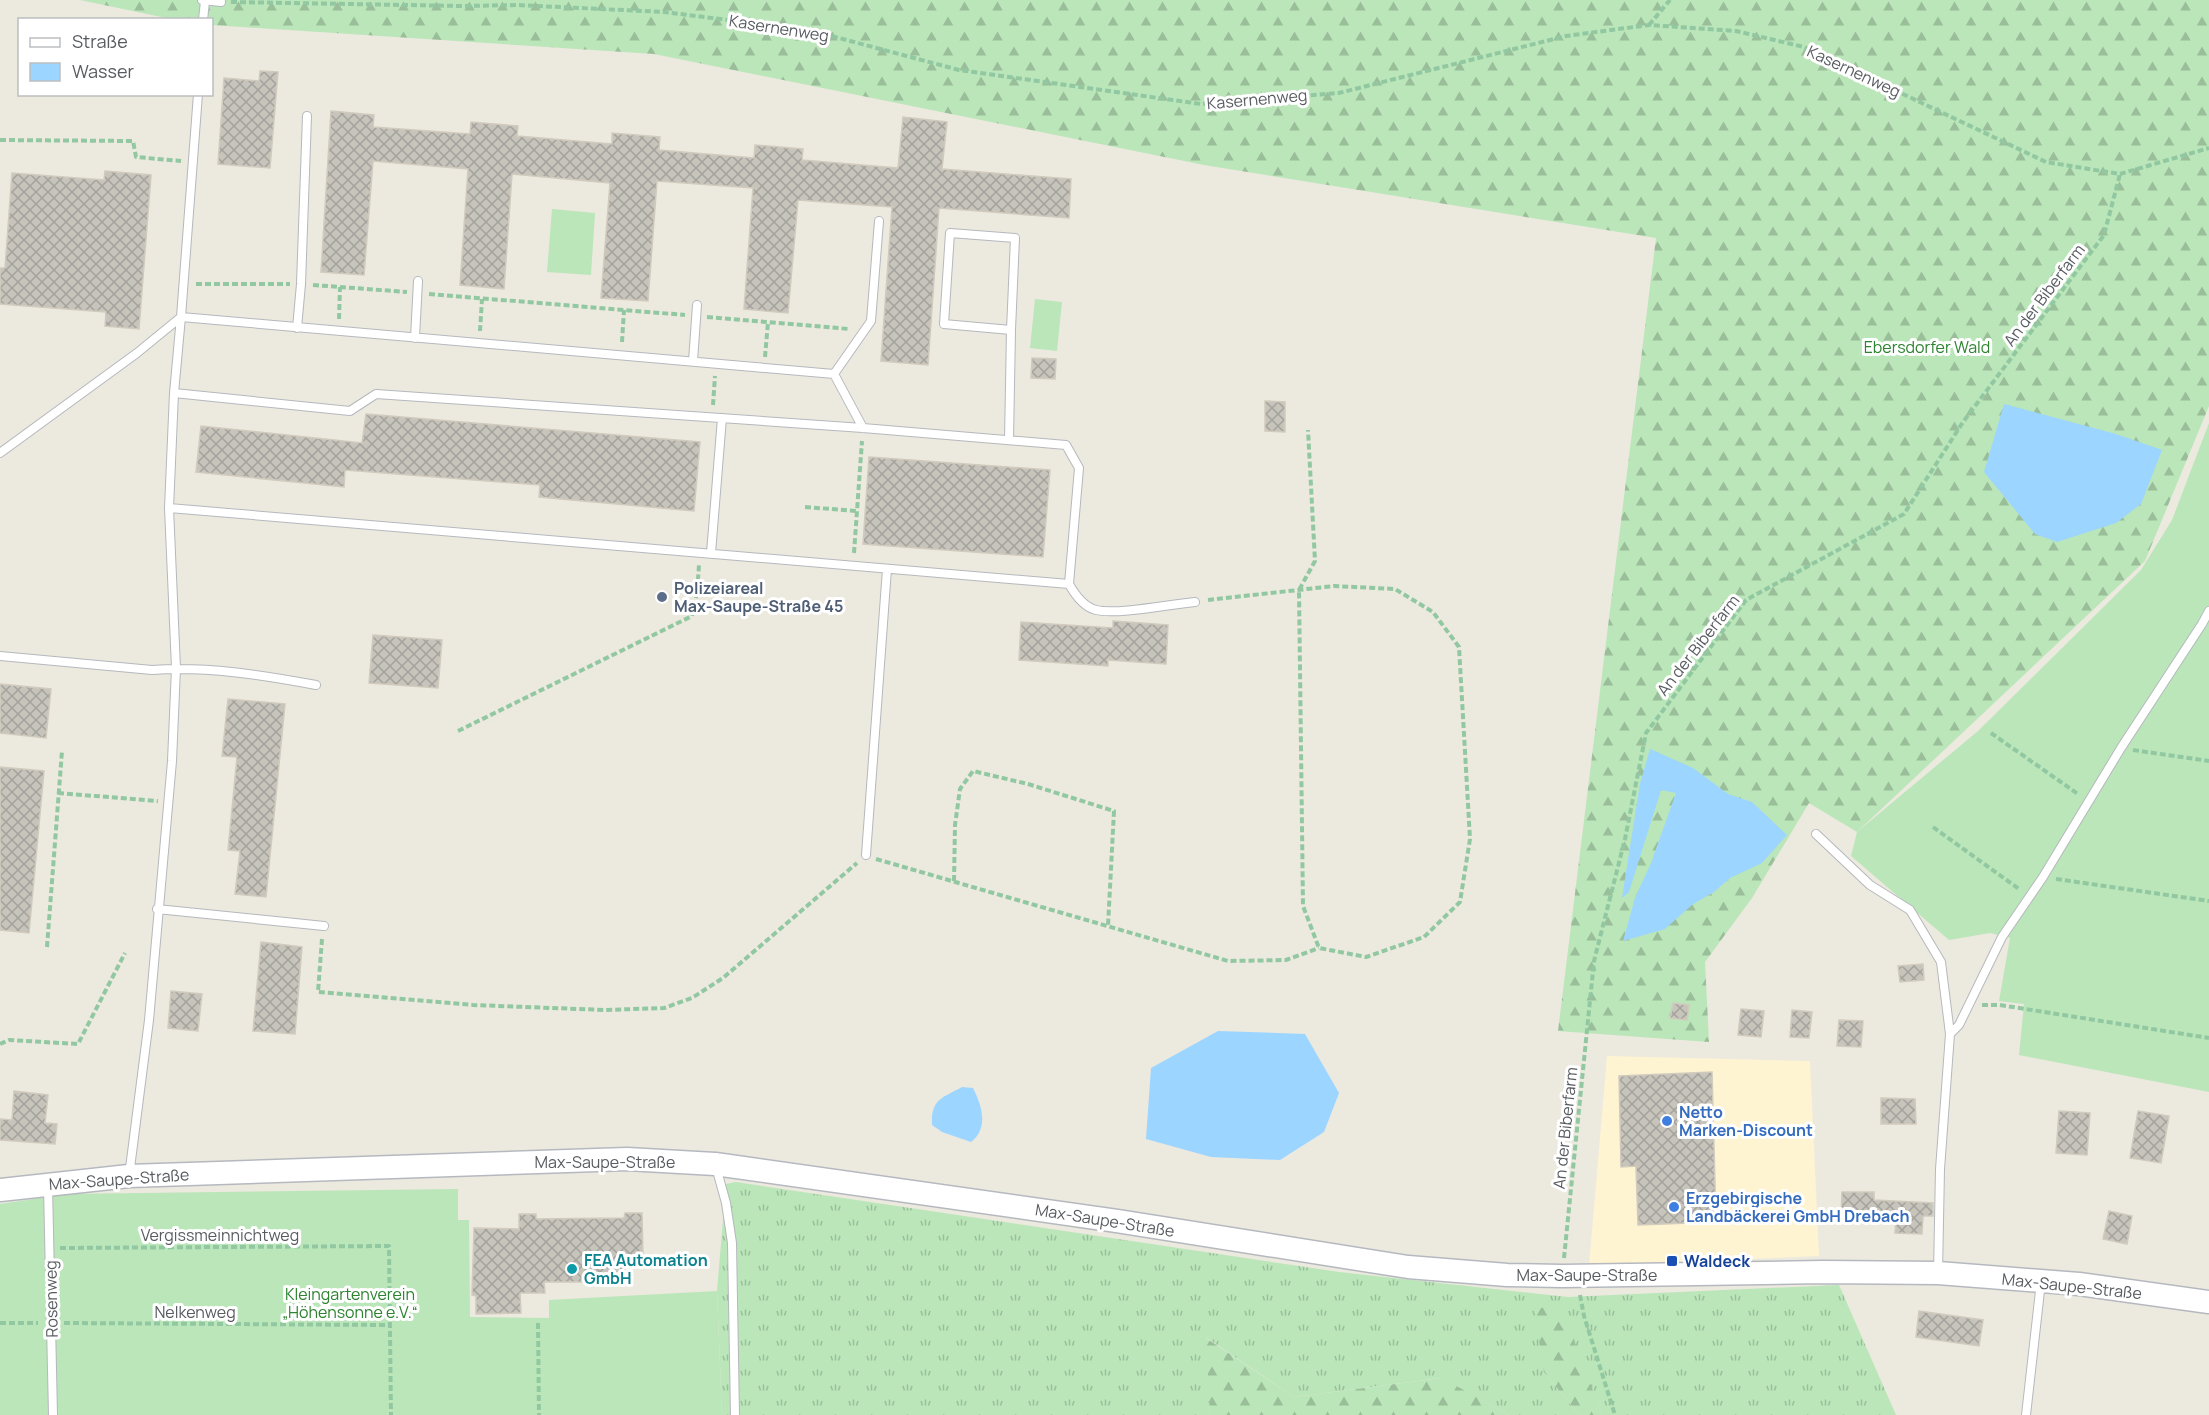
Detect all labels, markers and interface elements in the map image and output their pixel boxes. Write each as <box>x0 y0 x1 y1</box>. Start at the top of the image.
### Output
street label: Kasernenweg <box>728 9 830 47</box>
legend <box>18 18 213 96</box>
text: Straße <box>72 29 128 53</box>
street label: Kasernenweg <box>1804 40 1904 102</box>
text: Wasser <box>72 59 134 83</box>
street label: Kasernenweg <box>1206 84 1308 114</box>
street label: An der Biberfarm <box>1998 239 2090 351</box>
park label: Ebersdorfer Wald <box>1864 336 1990 358</box>
place label: Polizeiareal Max-Saupe-Straße 45 <box>674 577 843 617</box>
marker: Polizeiareal Max-Saupe-Straße 45 <box>655 590 669 604</box>
street label: An der Biberfarm <box>1652 590 1744 700</box>
street label: An der Biberfarm <box>1548 1066 1582 1190</box>
place label: Netto Marken-Discount <box>1679 1101 1813 1141</box>
marker: Netto Marken-Discount <box>1660 1114 1674 1128</box>
street label: Max-Saupe-Straße <box>535 1151 675 1173</box>
street label: Max-Saupe-Straße <box>48 1163 190 1195</box>
place label: Erzgebirgische Landbäckerei GmbH Drebach <box>1686 1187 1909 1227</box>
street label: Max-Saupe-Straße <box>1034 1198 1176 1242</box>
marker: Erzgebirgische Landbäckerei GmbH Drebach <box>1667 1200 1681 1214</box>
street label: Vergissmeinnichtweg <box>141 1224 299 1246</box>
place label: FEA Automation GmbH <box>584 1249 708 1289</box>
place label: Waldeck <box>1684 1250 1750 1272</box>
marker: Waldeck <box>1665 1254 1679 1268</box>
street label: Rosenweg <box>39 1260 63 1338</box>
marker: FEA Automation GmbH <box>565 1262 579 1276</box>
street label: Max-Saupe-Straße <box>1517 1264 1657 1286</box>
street label: Max-Saupe-Straße <box>2001 1268 2143 1304</box>
park label: Kleingartenverein „Höhensonne e.V.“ <box>282 1283 418 1323</box>
street label: Nelkenweg <box>154 1301 236 1323</box>

